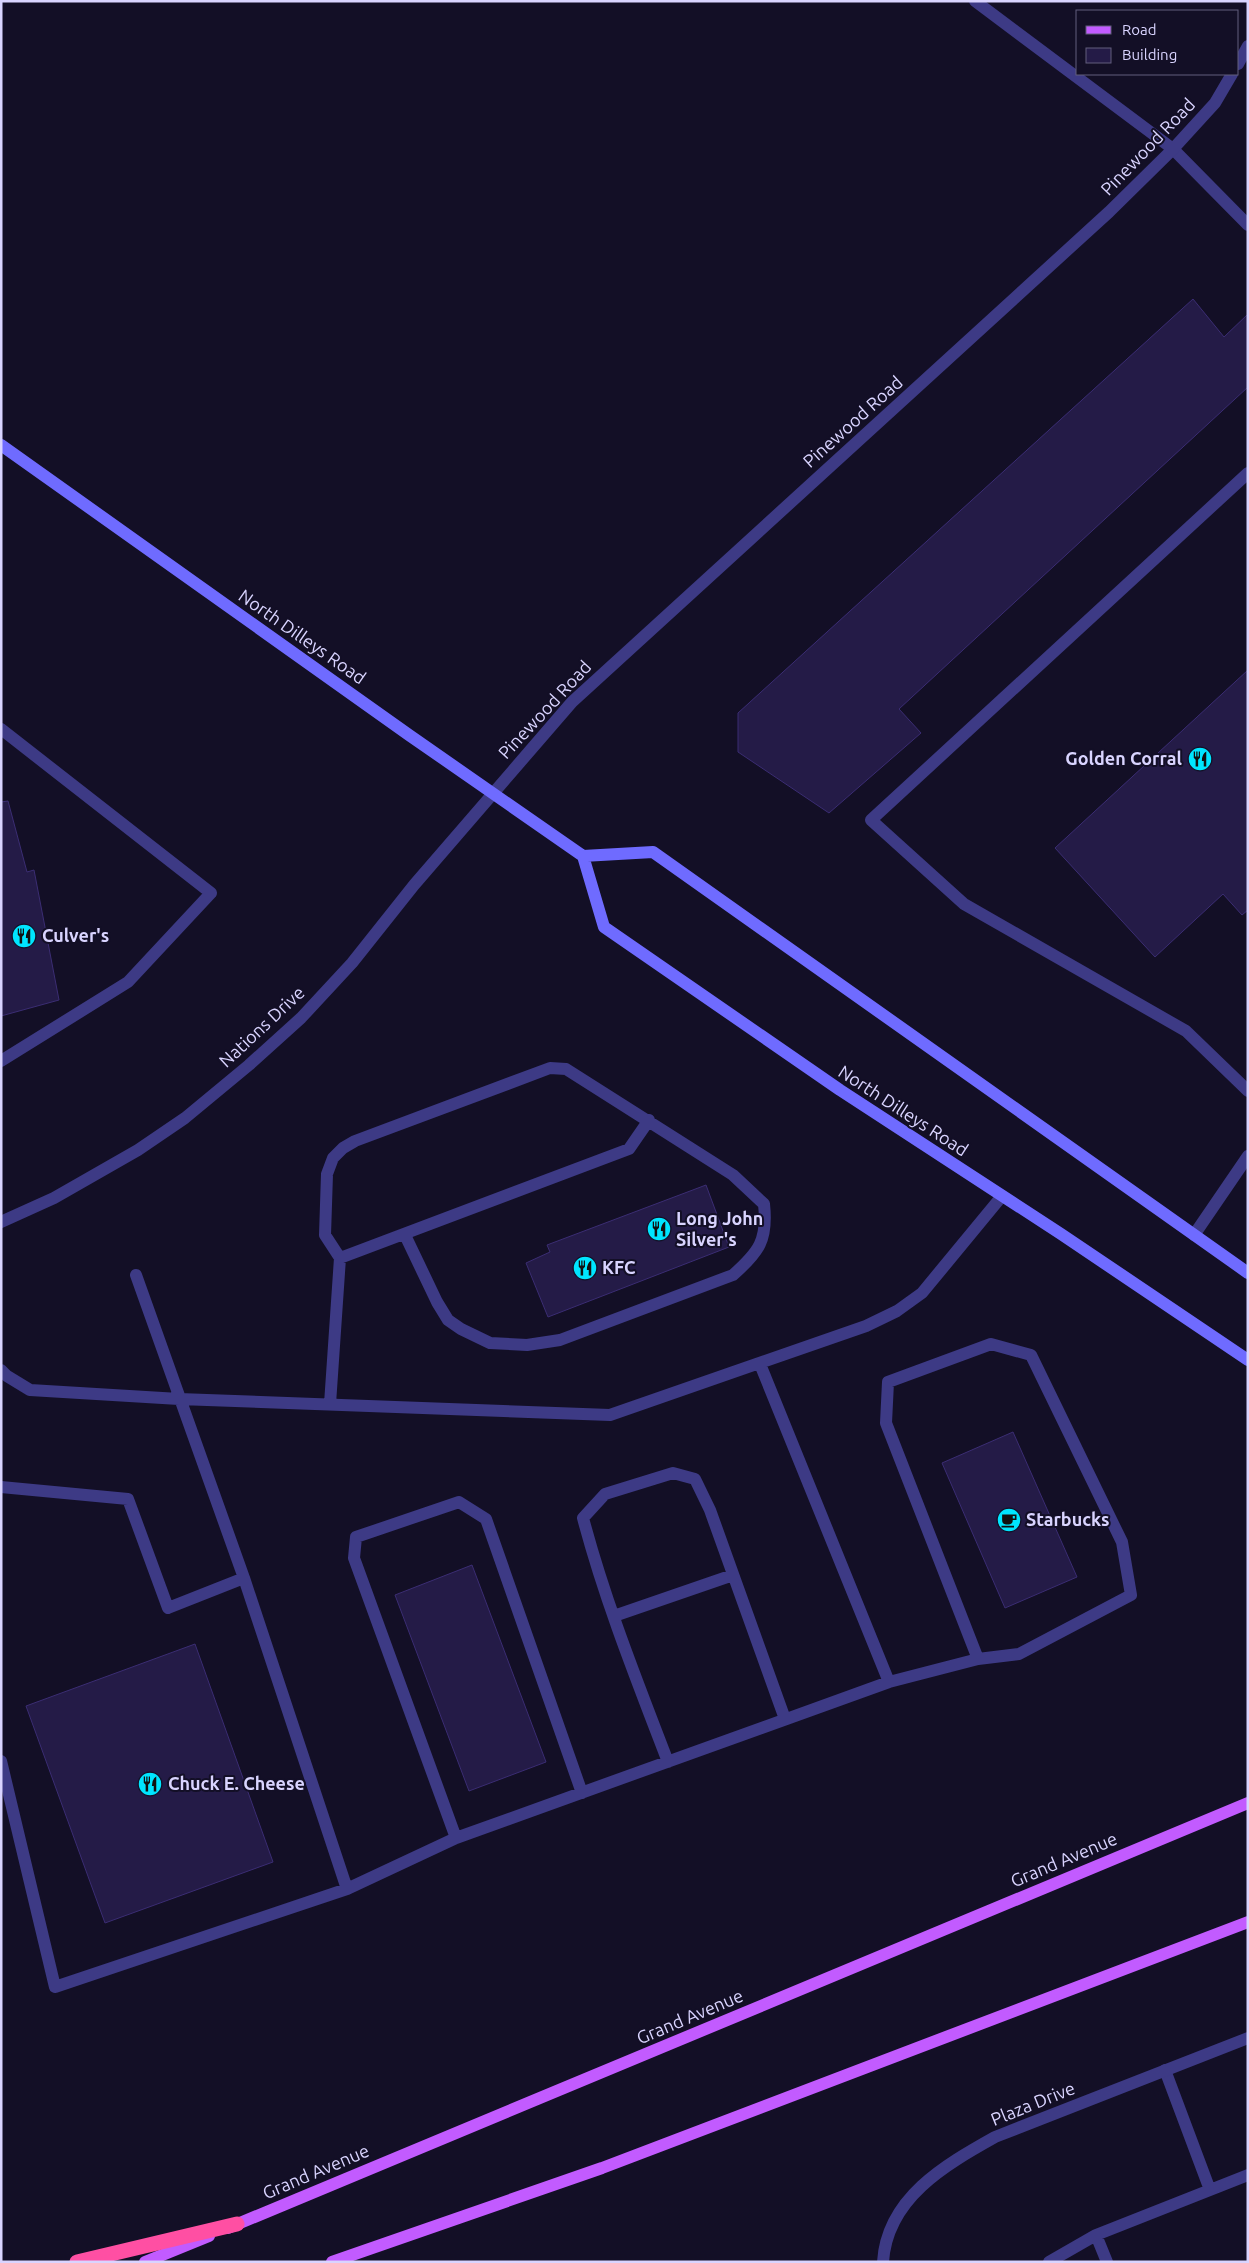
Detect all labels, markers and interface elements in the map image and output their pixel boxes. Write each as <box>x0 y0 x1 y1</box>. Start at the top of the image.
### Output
legend <box>1076 10 1239 75</box>
text: Road <box>1122 21 1157 38</box>
text: Building <box>1122 46 1177 63</box>
street label: Pinewood Road <box>1096 94 1198 199</box>
street label: Pinewood Road <box>799 371 906 471</box>
street label: North Dilleys Road <box>235 585 370 687</box>
street label: Pinewood Road <box>494 656 595 762</box>
restaurant icon: Golden Corral <box>1187 746 1213 772</box>
place label: Golden Corral <box>1065 748 1183 768</box>
restaurant icon: Culver's <box>11 923 37 949</box>
place label: Culver's <box>42 925 109 945</box>
street label: Nations Drive <box>215 982 308 1071</box>
street label: North Dilleys Road <box>835 1061 972 1159</box>
place label: Long John Silver's <box>676 1208 763 1249</box>
restaurant icon: Long John Silver's <box>646 1216 672 1242</box>
restaurant icon: KFC <box>572 1255 598 1281</box>
place label: KFC <box>602 1257 636 1277</box>
cafe icon: Starbucks <box>996 1507 1022 1533</box>
place label: Starbucks <box>1026 1509 1110 1529</box>
restaurant icon: Chuck E. Cheese <box>137 1771 163 1797</box>
place label: Chuck E. Cheese <box>168 1773 305 1793</box>
street label: Grand Avenue <box>1007 1828 1120 1890</box>
street label: Grand Avenue <box>633 1985 746 2047</box>
street label: Plaza Drive <box>988 2077 1078 2129</box>
street label: Grand Avenue <box>259 2140 372 2202</box>

